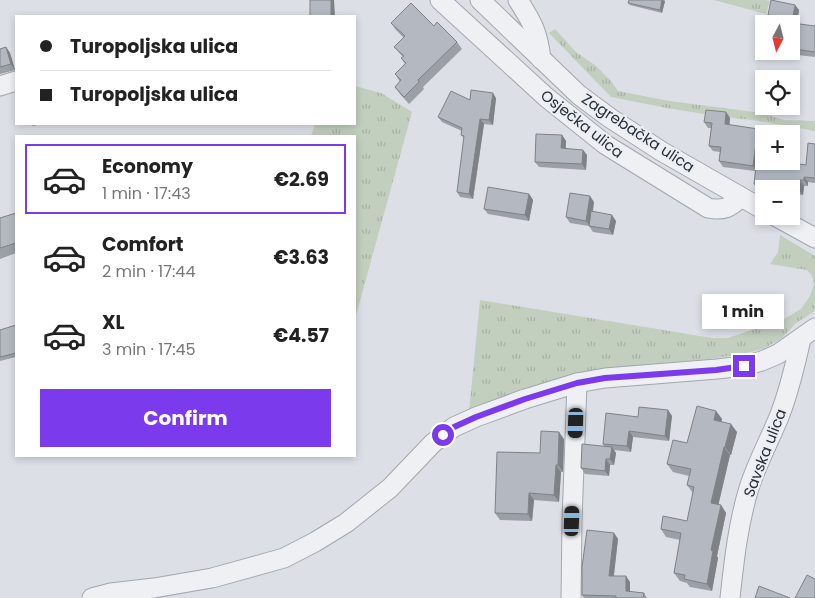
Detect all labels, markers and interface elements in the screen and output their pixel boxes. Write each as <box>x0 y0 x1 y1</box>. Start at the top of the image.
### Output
north arrow <box>755 15 800 60</box>
map controls <box>755 15 800 225</box>
text: Turopoljska ulica <box>70 33 238 60</box>
button: locate <box>755 70 800 115</box>
text: Turopoljska ulica <box>70 81 238 108</box>
street label: Osječka ulica <box>537 85 628 163</box>
street label: Zagrebačka ulica <box>578 88 699 177</box>
button: + <box>755 125 800 170</box>
text: Economy <box>102 153 193 180</box>
icon: car <box>42 157 87 202</box>
text: €2.69 <box>274 166 329 193</box>
button: − <box>755 180 800 225</box>
text: 1 min · 17:43 <box>102 182 191 205</box>
text: Comfort <box>102 231 184 258</box>
icon: car <box>42 235 87 280</box>
text: €3.63 <box>273 244 329 271</box>
text: 2 min · 17:44 <box>102 260 195 283</box>
callout: 1 min <box>703 294 785 328</box>
text: 1 min <box>722 300 764 323</box>
text: XL <box>102 309 125 336</box>
icon: car <box>42 313 87 358</box>
text: €4.57 <box>273 322 329 349</box>
text: 3 min · 17:45 <box>102 338 196 361</box>
route end <box>733 355 755 377</box>
button: Confirm <box>40 389 331 447</box>
street label: Savska ulica <box>738 406 791 500</box>
car <box>567 408 584 438</box>
route start <box>432 424 454 446</box>
car <box>563 506 580 536</box>

